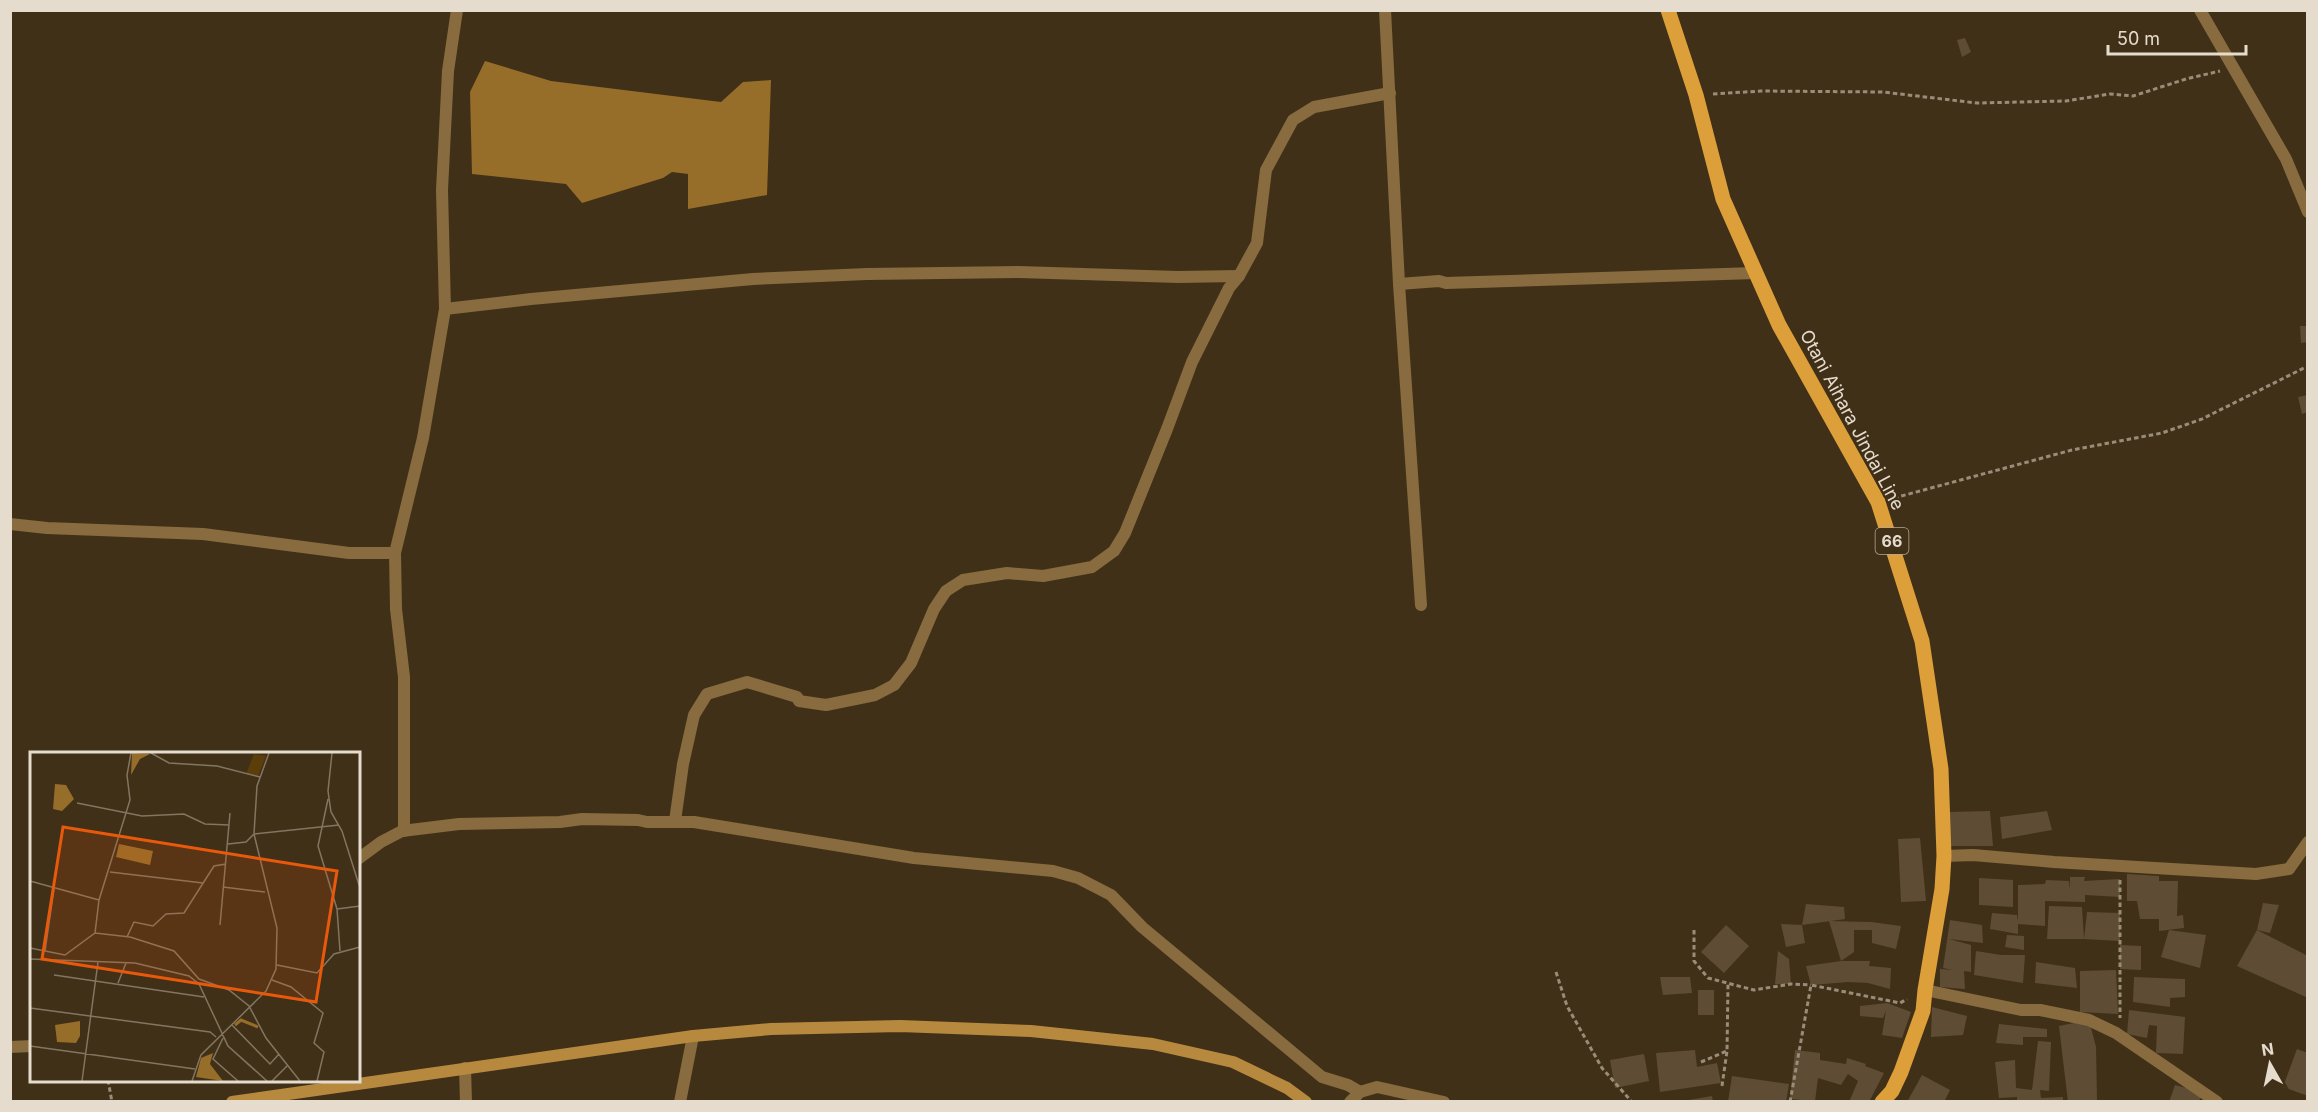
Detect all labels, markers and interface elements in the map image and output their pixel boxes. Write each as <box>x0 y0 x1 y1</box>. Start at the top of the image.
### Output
scale bar <box>2108 18 2246 56</box>
text: 50 m <box>2117 28 2160 49</box>
street label: Otani Aihara Jindai Line <box>1796 326 1909 513</box>
road number: 66 <box>1876 528 1908 554</box>
inset map <box>30 752 360 1082</box>
north arrow <box>2240 1034 2300 1094</box>
text: N <box>2260 1038 2275 1060</box>

